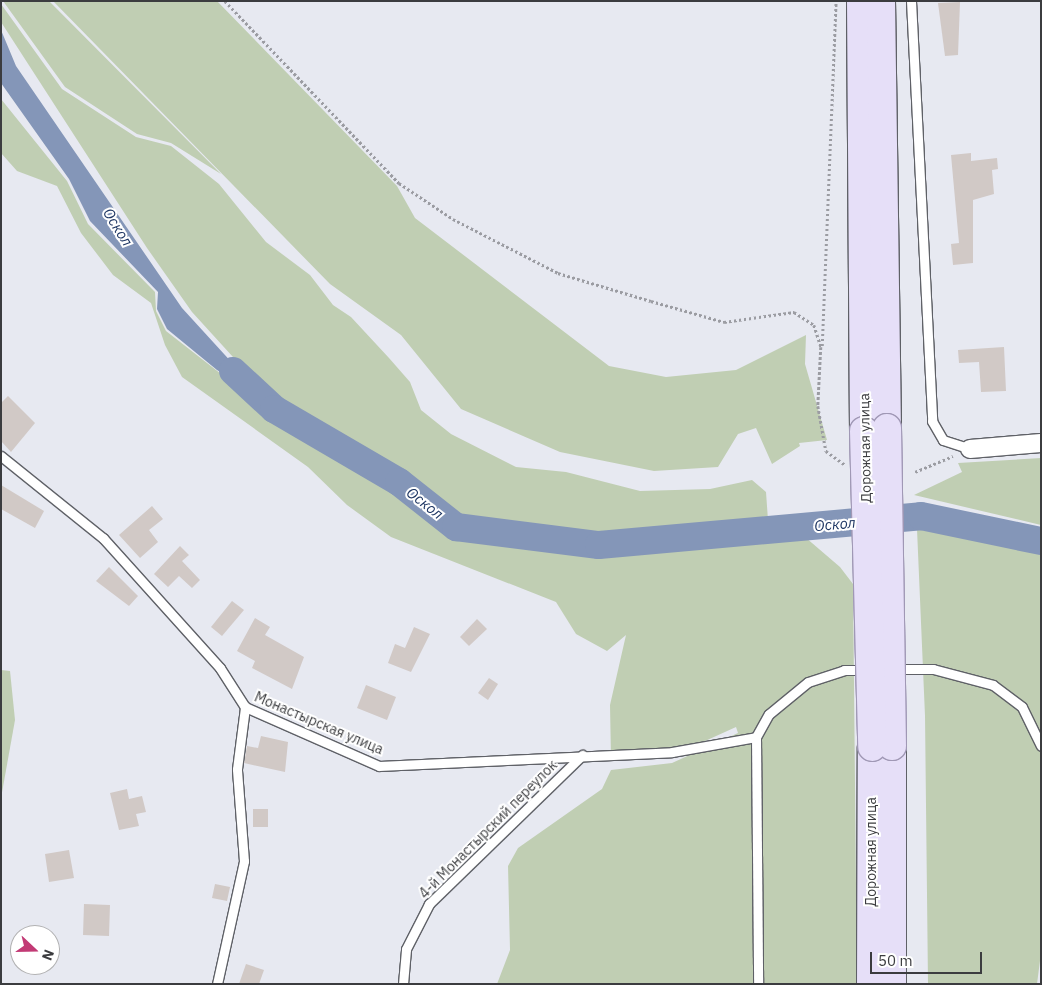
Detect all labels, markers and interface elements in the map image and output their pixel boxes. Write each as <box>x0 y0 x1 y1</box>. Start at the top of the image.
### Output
water label: Оскол <box>99 205 137 249</box>
street label: Дорожная улица <box>856 393 874 503</box>
water label: Оскол <box>403 483 447 523</box>
water label: Оскол <box>814 513 856 535</box>
street label: Монастырская улица <box>252 688 386 758</box>
street label: 4-й Монастырский переулок <box>415 756 561 902</box>
street label: Дорожная улица <box>863 797 879 907</box>
north arrow <box>10 925 60 975</box>
scale bar <box>872 942 984 974</box>
text: N <box>38 947 58 963</box>
text: 50 m <box>878 951 913 970</box>

